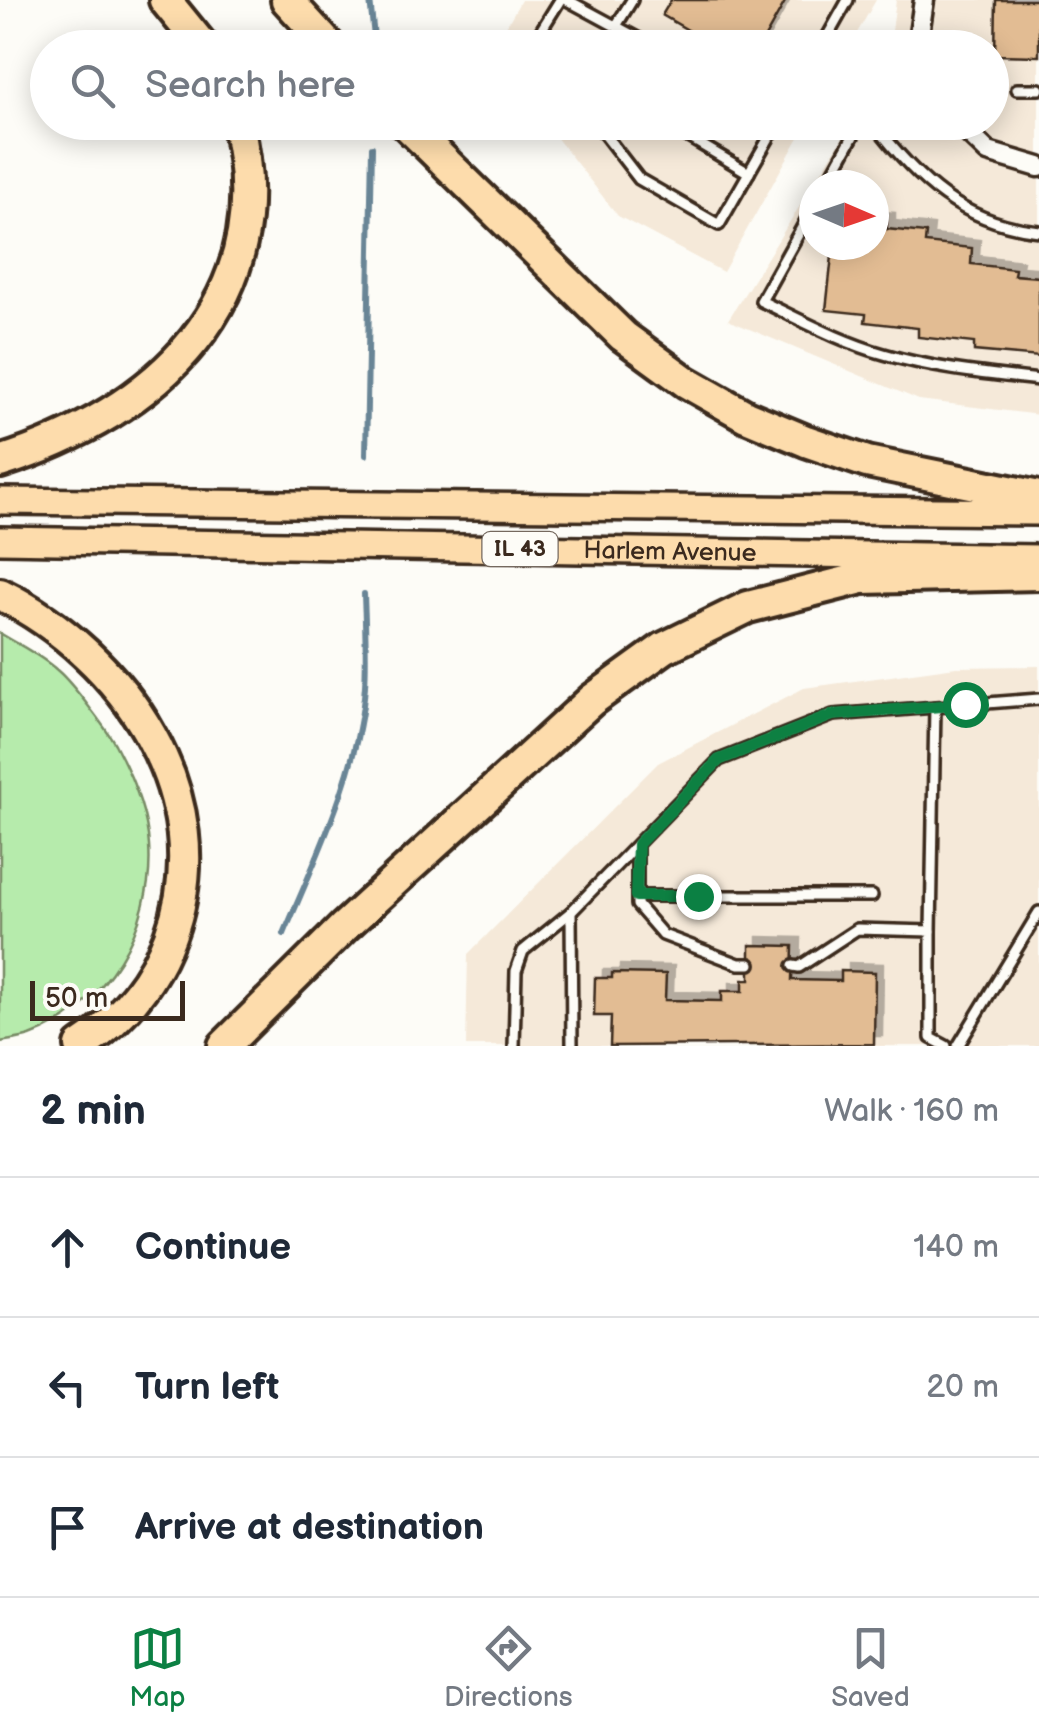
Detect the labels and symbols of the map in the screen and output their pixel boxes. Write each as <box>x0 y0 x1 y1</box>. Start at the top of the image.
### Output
north arrow <box>799 170 889 260</box>
road number: IL 43 <box>482 532 558 566</box>
street label: Harlem Avenue <box>583 535 757 569</box>
route start <box>943 682 989 728</box>
route end <box>676 874 722 920</box>
scale bar <box>30 976 185 1020</box>

